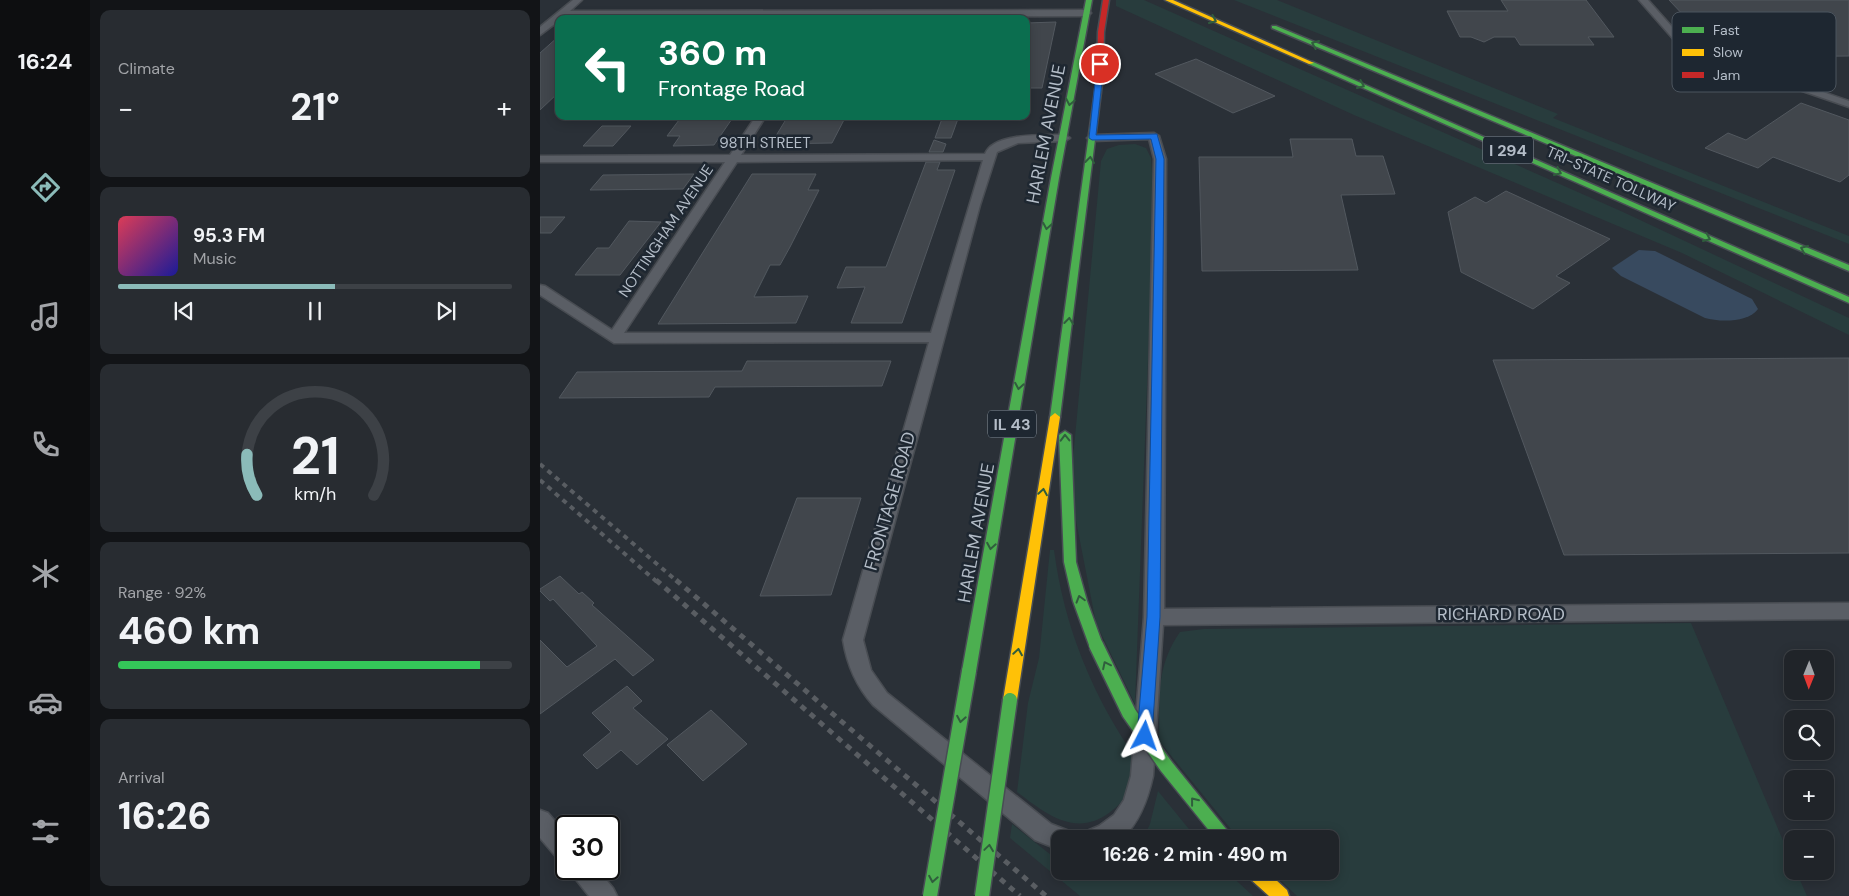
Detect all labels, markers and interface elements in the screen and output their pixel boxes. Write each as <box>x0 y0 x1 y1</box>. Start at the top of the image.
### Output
legend <box>1672 12 1836 92</box>
one-way arrow <box>1208 13 1217 24</box>
text: Fast <box>1713 21 1740 39</box>
text: 360 m <box>658 30 767 76</box>
icon: left <box>575 35 640 100</box>
one-way arrow <box>1312 39 1320 49</box>
pin <box>1079 43 1121 85</box>
text: Slow <box>1713 43 1743 61</box>
text: 16:24 <box>18 47 72 76</box>
icon: arrive <box>1086 50 1114 78</box>
text: Climate <box>118 58 175 79</box>
street label: HARLEM AVENUE <box>1021 62 1071 206</box>
text: Jam <box>1713 66 1740 84</box>
text: Frontage Road <box>658 74 805 103</box>
one-way arrow <box>1356 79 1365 90</box>
text: 21° <box>290 82 340 132</box>
text: − <box>118 90 133 127</box>
text: + <box>497 90 512 127</box>
one-way arrow <box>1065 98 1075 107</box>
street label: 98TH STREET <box>719 133 811 153</box>
road number: I 294 <box>1483 136 1533 164</box>
street label: TRI-STATE TOLLWAY <box>1543 141 1679 217</box>
one-way arrow <box>1084 156 1094 164</box>
street label: NOTTINGHAM AVENUE <box>614 161 718 301</box>
one-way arrow <box>1553 166 1562 176</box>
icon: directions <box>28 170 63 205</box>
one-way arrow <box>1042 222 1052 230</box>
text: 95.3 FM <box>193 223 265 248</box>
one-way arrow <box>1702 231 1711 242</box>
one-way arrow <box>1800 245 1809 255</box>
text: Music <box>193 248 237 269</box>
icon: previous <box>170 297 198 325</box>
icon: pause <box>301 297 329 325</box>
icon: next <box>432 297 460 325</box>
icon: music <box>28 299 63 334</box>
one-way arrow <box>1063 317 1074 325</box>
one-way arrow <box>1014 382 1024 390</box>
road number: IL 43 <box>988 410 1036 438</box>
text: 21 <box>291 422 339 490</box>
icon: phone <box>28 427 63 462</box>
street label: FRONTAGE ROAD <box>859 429 921 573</box>
one-way arrow <box>1059 434 1070 442</box>
street label: HARLEM AVENUE <box>952 461 1000 605</box>
text: km/h <box>294 482 336 506</box>
one-way arrow <box>1038 487 1048 496</box>
one-way arrow <box>987 542 997 550</box>
icon: climate <box>28 556 63 591</box>
text: Range · 92% <box>118 582 206 603</box>
one-way arrow <box>1075 596 1085 604</box>
street label: RICHARD ROAD <box>1437 602 1565 626</box>
text: 460 km <box>118 606 260 656</box>
one-way arrow <box>1012 648 1022 657</box>
north arrow <box>1784 650 1834 700</box>
map controls <box>1784 650 1834 880</box>
one-way arrow <box>1102 661 1112 670</box>
icon: car <box>28 685 63 720</box>
position arrow <box>1118 709 1170 761</box>
button: search <box>1784 710 1834 760</box>
one-way arrow <box>956 715 966 723</box>
text: Arrival <box>118 767 165 788</box>
button: + <box>1784 770 1834 820</box>
text: 16:26 <box>118 791 212 841</box>
one-way arrow <box>1191 798 1199 807</box>
icon: filters <box>28 814 63 849</box>
speed limit sign: 30 <box>555 815 620 880</box>
button: − <box>1784 830 1834 880</box>
text: 16:26 · 2 min · 490 m <box>1103 842 1287 867</box>
one-way arrow <box>983 843 994 851</box>
one-way arrow <box>928 875 938 883</box>

